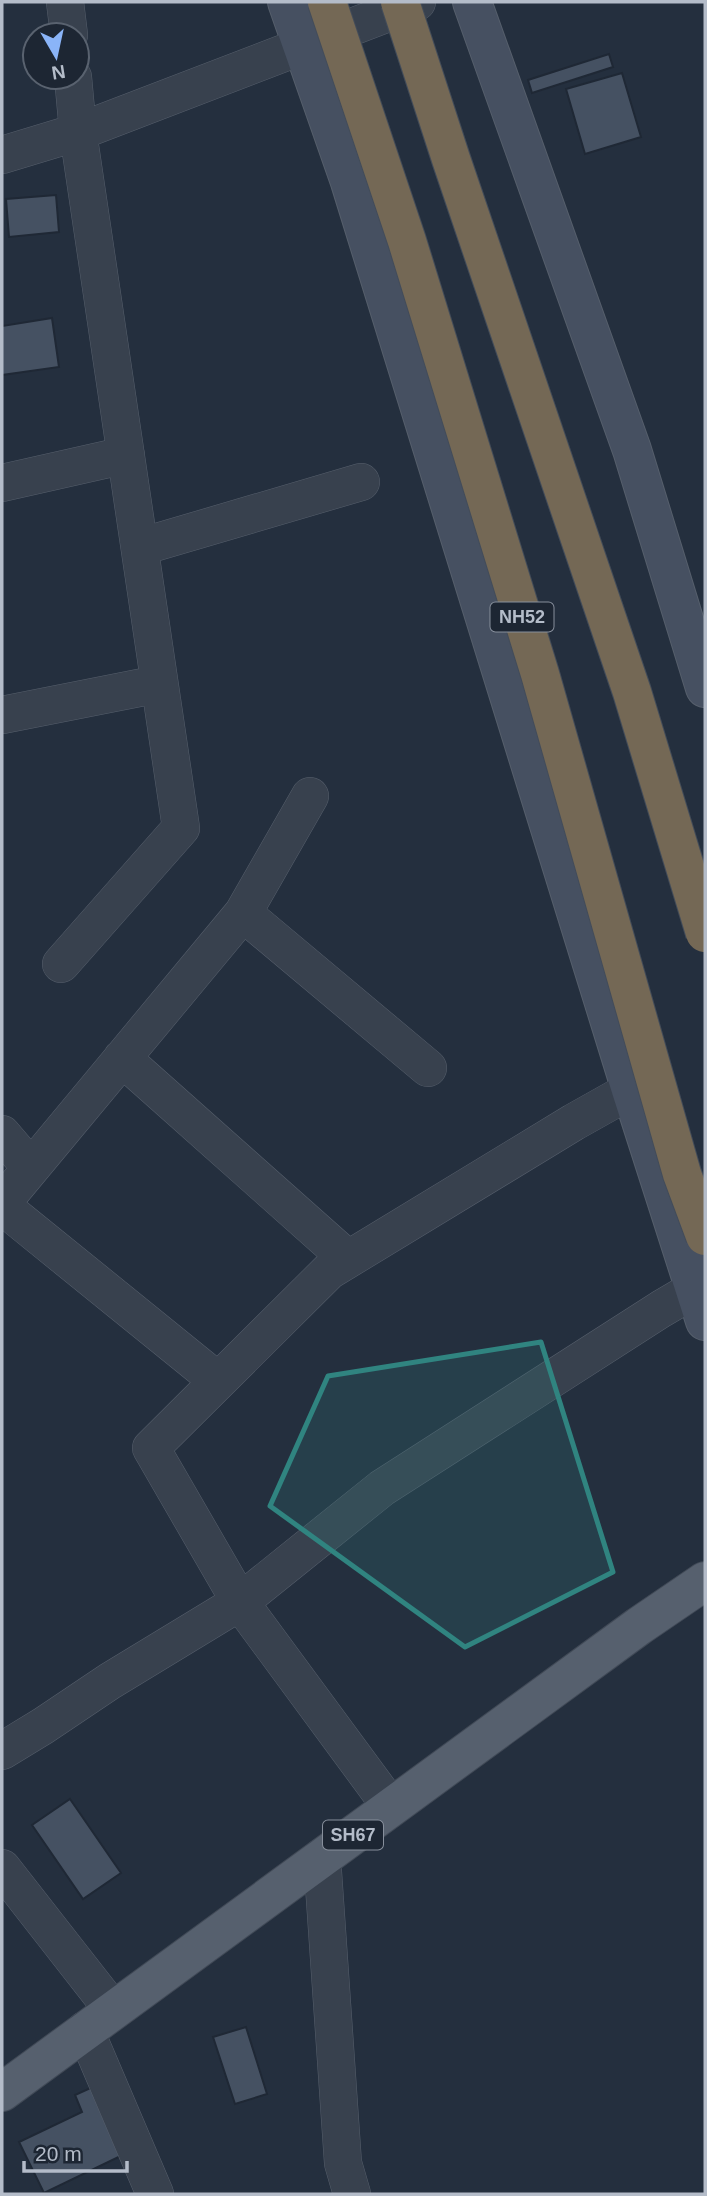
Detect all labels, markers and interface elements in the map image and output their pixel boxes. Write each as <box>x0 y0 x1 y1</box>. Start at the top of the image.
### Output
north arrow <box>21 21 91 91</box>
text: N <box>50 61 67 84</box>
road number: NH52 <box>490 602 554 632</box>
road number: SH67 <box>323 1821 383 1850</box>
scale bar <box>24 2130 128 2174</box>
text: 20 m <box>35 2142 82 2165</box>

